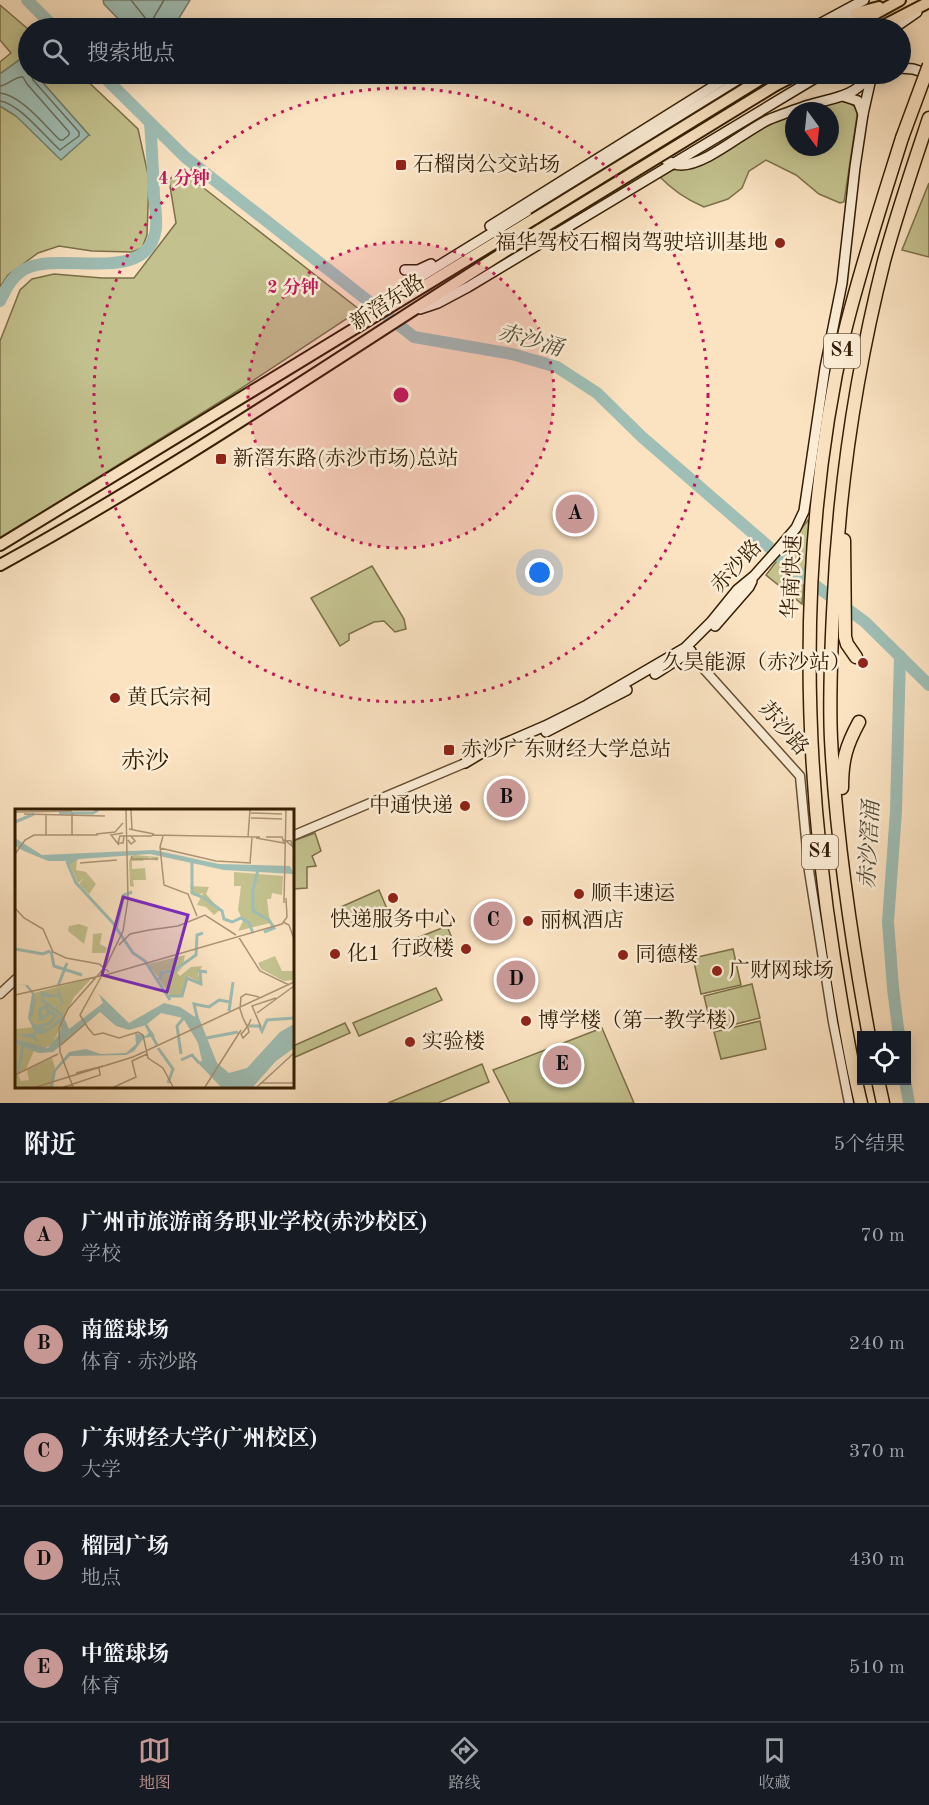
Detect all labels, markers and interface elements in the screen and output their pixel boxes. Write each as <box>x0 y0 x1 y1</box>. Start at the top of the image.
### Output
search box <box>18 18 911 84</box>
icon: search <box>39 35 72 68</box>
text: 搜索地点 <box>87 43 175 65</box>
north arrow <box>785 102 839 156</box>
place label: 石榴岗公交站场 <box>413 153 560 176</box>
marker: 石榴岗公交站场 <box>394 158 408 172</box>
text: 4 分钟 <box>158 168 210 188</box>
place label: 福华驾校石榴岗驾驶培训基地 <box>495 231 768 254</box>
marker: 福华驾校石榴岗驾驶培训基地 <box>773 236 787 250</box>
street label: 新滘东路 <box>346 270 429 335</box>
text: 2 分钟 <box>267 277 319 297</box>
water label: 赤沙涌 <box>495 319 568 361</box>
road number: S4 <box>824 334 860 368</box>
centre of rings <box>391 385 411 405</box>
place label: 新滘东路(赤沙市场)总站 <box>233 447 459 470</box>
marker: 新滘东路(赤沙市场)总站 <box>214 452 228 466</box>
pin: A <box>556 492 594 536</box>
street label: 华南快速 <box>778 534 806 619</box>
street label: 赤沙路 <box>706 535 766 597</box>
your location <box>525 558 554 587</box>
place label: 久昊能源（赤沙站） <box>662 651 851 674</box>
marker: 久昊能源（赤沙站） <box>856 656 870 670</box>
place label: 黄氏宗祠 <box>127 686 211 709</box>
marker: 黄氏宗祠 <box>108 691 122 705</box>
street label: 苏沙路 <box>754 697 813 760</box>
place label: 赤沙广东财经大学总站 <box>461 738 671 761</box>
marker: 赤沙广东财经大学总站 <box>442 743 456 757</box>
district label: 赤沙 <box>121 748 169 774</box>
pin: B <box>486 776 526 820</box>
place label: 中通快递 <box>369 794 453 817</box>
water label: 赤沙滘涌 <box>855 797 883 890</box>
marker: 中通快递 <box>458 799 472 813</box>
inset map <box>15 809 294 1088</box>
road number: S4 <box>802 835 838 869</box>
place label: 顺丰速运 <box>591 882 675 905</box>
marker: 顺丰速运 <box>572 887 586 901</box>
marker: 快递服务中心 <box>386 891 400 905</box>
pin: C <box>474 898 512 944</box>
place label: 快递服务中心 <box>330 908 456 931</box>
place label: 丽枫酒店 <box>540 909 624 932</box>
marker: 丽枫酒店 <box>521 914 535 928</box>
place label: 行政楼 <box>391 937 454 960</box>
place label: 化1 <box>347 942 380 965</box>
marker: 行政楼 <box>459 942 473 956</box>
place label: 同德楼 <box>635 943 698 966</box>
marker: 化1 <box>328 947 342 961</box>
marker: 同德楼 <box>616 948 630 962</box>
pin: D <box>496 958 536 1002</box>
place label: 广财网球场 <box>729 959 834 982</box>
marker: 广财网球场 <box>710 964 724 978</box>
place label: 博学楼（第一教学楼） <box>538 1009 748 1032</box>
marker: 博学楼（第一教学楼） <box>519 1014 533 1028</box>
place label: 实验楼 <box>422 1030 485 1053</box>
map controls <box>857 1031 911 1085</box>
button: locate <box>857 1031 911 1085</box>
marker: 实验楼 <box>403 1035 417 1049</box>
pin: E <box>542 1042 582 1088</box>
text: 附近 <box>24 1133 76 1159</box>
text: 5个结果 <box>833 1135 905 1155</box>
text: 广州市旅游商务职业学校(赤沙校区) <box>81 1212 427 1234</box>
text: A <box>36 1226 51 1246</box>
text: 70 m <box>860 1226 905 1246</box>
text: 学校 <box>81 1245 121 1265</box>
text: 南篮球场 <box>81 1320 169 1342</box>
text: B <box>36 1334 51 1354</box>
text: 240 m <box>849 1334 905 1354</box>
text: 体育 · 赤沙路 <box>81 1353 198 1373</box>
text: 广东财经大学(广州校区) <box>81 1428 317 1450</box>
text: C <box>37 1442 50 1462</box>
text: 370 m <box>849 1442 905 1462</box>
text: 大学 <box>81 1461 121 1481</box>
text: 榴园广场 <box>81 1536 169 1558</box>
text: D <box>36 1550 51 1570</box>
text: 430 m <box>849 1550 905 1570</box>
text: 地点 <box>81 1569 121 1589</box>
text: 中篮球场 <box>81 1644 169 1666</box>
text: E <box>37 1658 50 1678</box>
text: 510 m <box>849 1658 905 1678</box>
text: 体育 <box>81 1677 121 1697</box>
tab: 地图 <box>138 1734 171 1794</box>
tab: 路线 <box>448 1734 481 1794</box>
tab: 收藏 <box>758 1734 791 1794</box>

